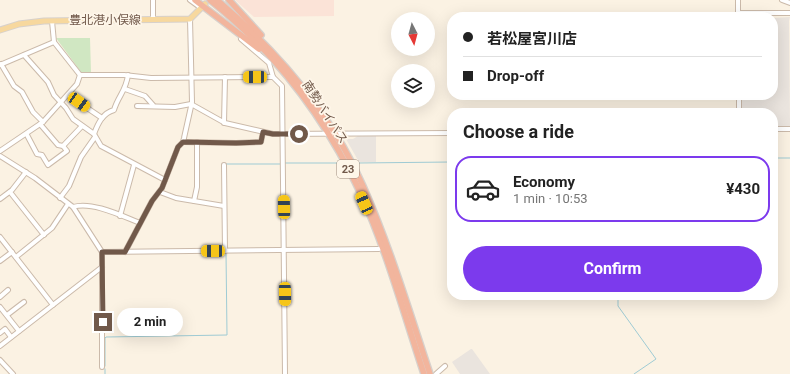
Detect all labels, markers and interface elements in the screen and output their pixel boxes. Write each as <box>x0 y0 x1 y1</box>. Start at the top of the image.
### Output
north arrow <box>391 12 435 56</box>
map controls <box>391 12 435 108</box>
street label: 豊北港小俣線 <box>69 13 141 27</box>
text: 若松屋宮川店 <box>487 30 577 48</box>
button: layers <box>391 64 435 108</box>
text: Drop-off <box>487 67 544 85</box>
car <box>243 71 267 83</box>
street label: 南勢バイパス <box>300 78 350 146</box>
car <box>66 90 92 114</box>
text: Choose a ride <box>463 121 574 142</box>
route start <box>290 125 308 143</box>
road number: 23 <box>337 160 359 178</box>
icon: car <box>465 171 501 207</box>
text: Economy <box>513 173 575 191</box>
text: ¥430 <box>726 180 760 198</box>
car <box>354 190 374 216</box>
text: 1 min · 10:53 <box>513 191 588 206</box>
car <box>278 195 290 219</box>
car <box>201 245 225 257</box>
button: Confirm <box>463 246 762 292</box>
car <box>279 282 291 306</box>
callout: 2 min <box>117 308 183 336</box>
route end <box>94 313 112 331</box>
text: 2 min <box>134 314 166 329</box>

